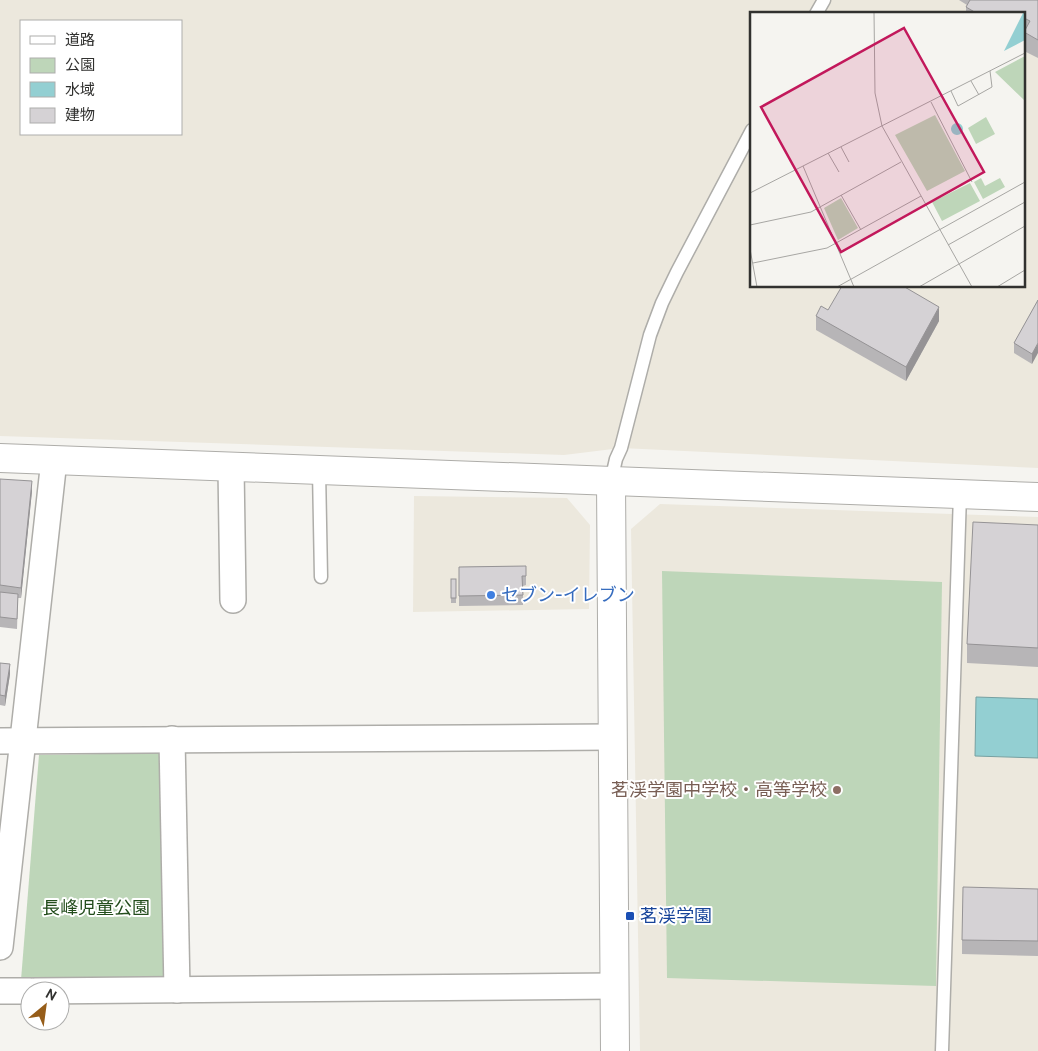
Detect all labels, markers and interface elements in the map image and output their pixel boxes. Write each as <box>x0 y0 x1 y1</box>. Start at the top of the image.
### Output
inset map <box>750 12 1026 288</box>
legend <box>20 20 182 135</box>
text: 道路 <box>65 31 95 49</box>
text: 公園 <box>65 56 95 74</box>
text: 水域 <box>65 81 95 99</box>
text: 建物 <box>65 106 95 124</box>
place label: セブン-イレブン <box>501 584 635 606</box>
marker: セブン-イレブン <box>485 589 497 601</box>
place label: 茗渓学園中学校・高等学校 <box>611 779 827 801</box>
marker: 茗渓学園中学校・高等学校 <box>831 784 843 796</box>
park label: 長峰児童公園 <box>42 897 150 919</box>
place label: 茗渓学園 <box>640 905 712 927</box>
marker: 茗渓学園 <box>624 910 636 922</box>
north arrow <box>20 981 70 1031</box>
text: N <box>43 984 60 1005</box>

